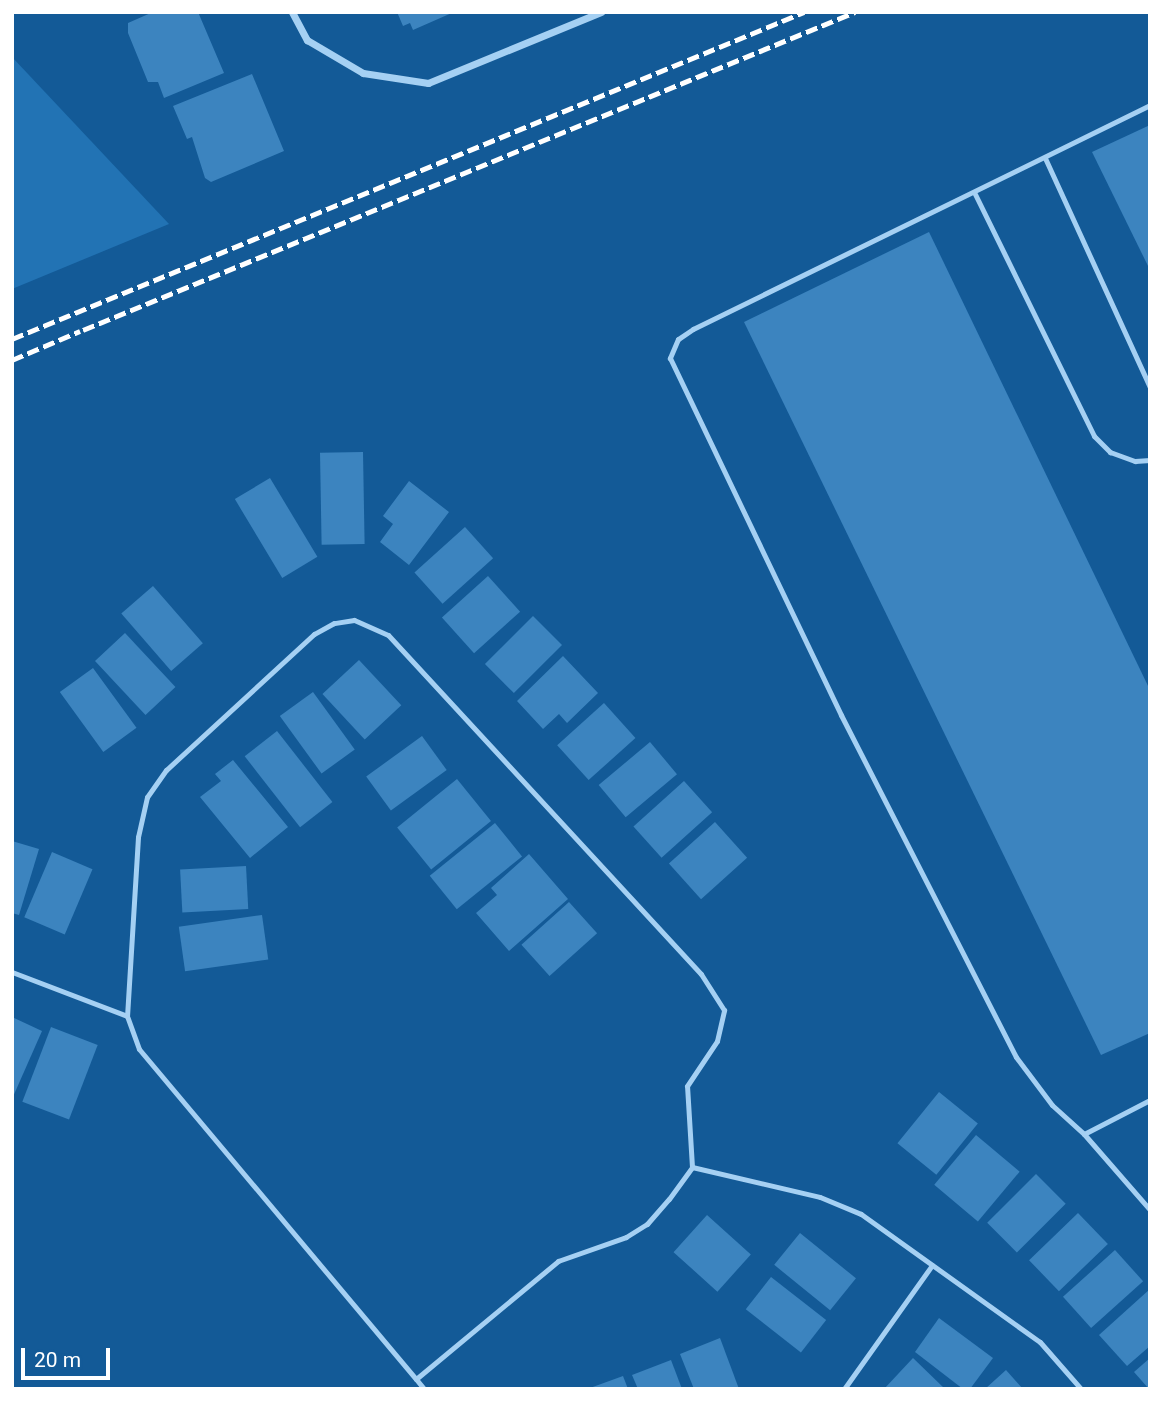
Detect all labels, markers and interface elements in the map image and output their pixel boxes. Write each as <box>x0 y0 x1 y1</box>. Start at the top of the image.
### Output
scale bar <box>24 1334 114 1378</box>
text: 20 m <box>34 1348 81 1372</box>

